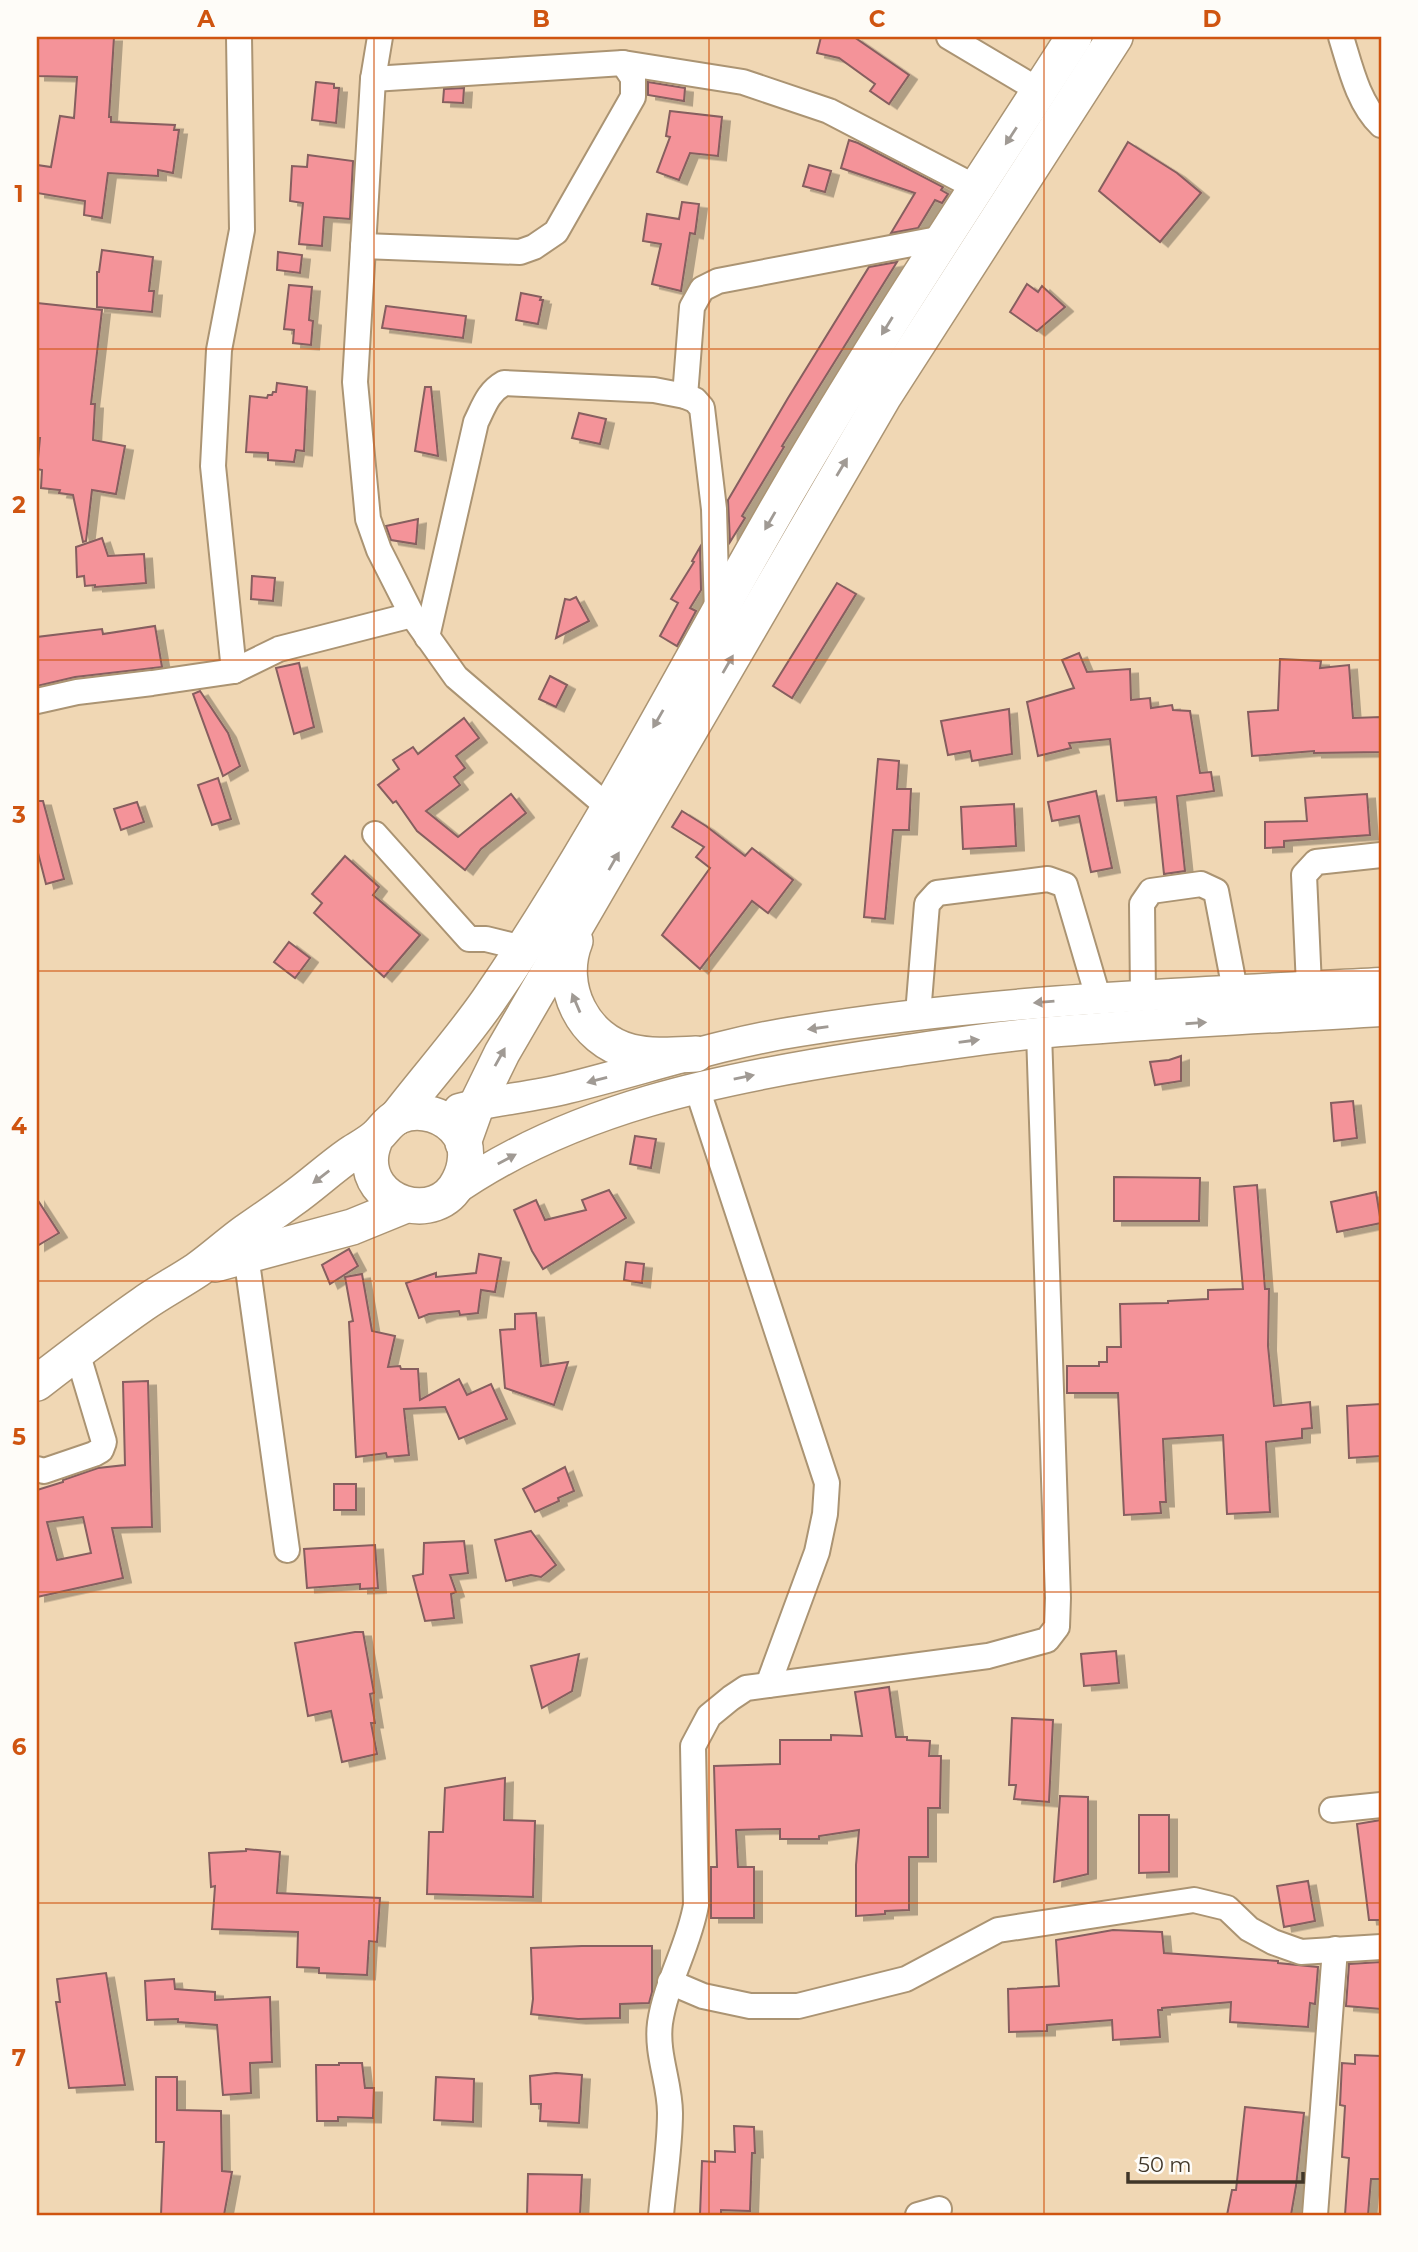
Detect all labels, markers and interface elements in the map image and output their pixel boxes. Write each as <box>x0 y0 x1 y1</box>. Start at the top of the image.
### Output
text: A <box>196 5 215 33</box>
text: B <box>532 5 550 33</box>
text: C <box>869 5 886 33</box>
text: D <box>1203 5 1222 33</box>
one-way arrow <box>1005 126 1018 145</box>
text: 1 <box>14 180 24 208</box>
one-way arrow <box>880 317 893 336</box>
one-way arrow <box>836 457 848 476</box>
text: 2 <box>12 491 26 519</box>
one-way arrow <box>764 512 776 531</box>
one-way arrow <box>722 654 734 673</box>
one-way arrow <box>652 710 664 729</box>
text: 3 <box>11 801 26 829</box>
one-way arrow <box>608 851 620 871</box>
one-way arrow <box>570 993 582 1013</box>
one-way arrow <box>1033 997 1055 1008</box>
one-way arrow <box>1185 1017 1207 1028</box>
one-way arrow <box>807 1023 829 1034</box>
one-way arrow <box>958 1035 980 1046</box>
one-way arrow <box>494 1048 506 1067</box>
one-way arrow <box>733 1071 755 1082</box>
one-way arrow <box>586 1075 608 1086</box>
text: 4 <box>11 1112 27 1140</box>
one-way arrow <box>497 1153 517 1165</box>
one-way arrow <box>312 1170 330 1185</box>
text: 5 <box>12 1423 26 1451</box>
text: 6 <box>12 1733 27 1761</box>
text: 7 <box>12 2044 26 2072</box>
scale bar <box>1128 2140 1302 2184</box>
text: 50 m <box>1138 2152 1192 2177</box>

